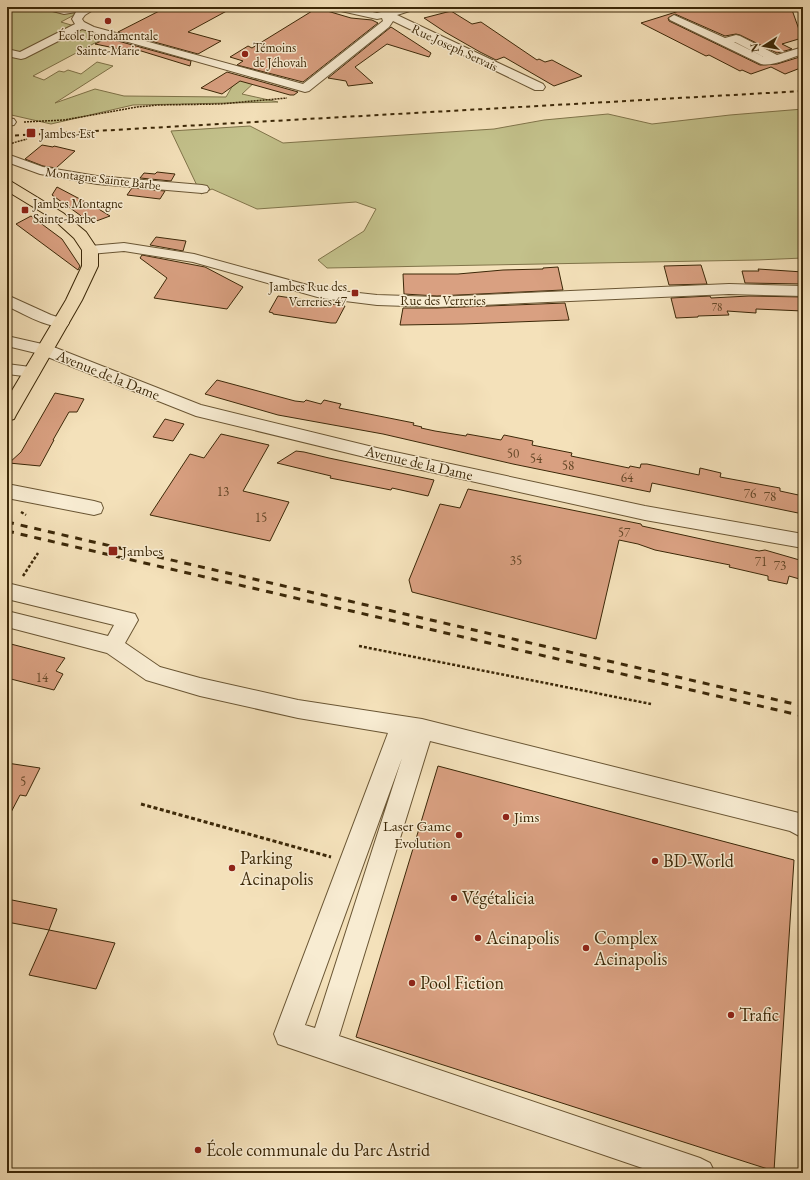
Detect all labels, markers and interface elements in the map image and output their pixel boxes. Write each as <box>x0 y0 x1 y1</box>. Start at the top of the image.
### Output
marker: École Fondamentale Sainte-Marie <box>103 16 113 26</box>
street label: Rue Joseph Servais <box>409 20 501 75</box>
north arrow <box>744 26 784 66</box>
place label: École Fondamentale Sainte-Marie <box>58 27 158 59</box>
place label: Témoins de Jéhovah <box>253 39 307 71</box>
text: N <box>746 42 762 54</box>
marker: Témoins de Jéhovah <box>240 49 250 59</box>
place label: Jambes-Est <box>39 125 95 142</box>
marker: Jambes-Est <box>25 127 37 139</box>
street label: Montagne Sainte Barbe <box>44 163 162 194</box>
place label: Jambes Montagne Sainte-Barbe <box>32 195 123 227</box>
marker: Jambes Montagne Sainte-Barbe <box>20 205 30 215</box>
place label: Jambes Rue des Verreries 47 <box>268 278 348 310</box>
marker: Jambes Rue des Verreries 47 <box>350 288 360 298</box>
street label: Rue des Verreries <box>400 292 486 309</box>
house number: 78 <box>712 300 722 314</box>
street label: Avenue de la Dame <box>53 345 163 404</box>
street label: Avenue de la Dame <box>362 441 475 484</box>
house number: 50 <box>507 445 519 462</box>
house number: 54 <box>530 450 543 467</box>
house number: 58 <box>562 457 574 474</box>
house number: 64 <box>621 469 634 486</box>
house number: 13 <box>217 483 229 500</box>
house number: 76 <box>744 485 756 502</box>
house number: 78 <box>764 488 776 505</box>
house number: 15 <box>255 509 267 526</box>
house number: 57 <box>618 524 631 541</box>
place label: Jambes <box>120 541 163 560</box>
marker: Jambes <box>107 545 119 557</box>
house number: 35 <box>510 552 522 569</box>
house number: 71 <box>755 553 767 570</box>
house number: 73 <box>774 557 786 574</box>
house number: 14 <box>36 669 49 686</box>
house number: 5 <box>20 773 26 790</box>
place label: Jims <box>512 807 539 826</box>
marker: Jims <box>501 812 511 822</box>
place label: Laser Game Evolution <box>383 816 451 852</box>
marker: Laser Game Evolution <box>454 830 464 840</box>
place label: Parking Acinapolis <box>239 846 314 890</box>
place label: BD-World <box>663 849 735 872</box>
marker: BD-World <box>650 856 660 866</box>
marker: Parking Acinapolis <box>227 863 237 873</box>
place label: Végétalicia <box>462 886 535 909</box>
marker: Végétalicia <box>449 893 459 903</box>
place label: Acinapolis <box>485 926 560 949</box>
place label: Complex Acinapolis <box>593 926 668 970</box>
marker: Acinapolis <box>473 933 483 943</box>
marker: Complex Acinapolis <box>581 943 591 953</box>
place label: Pool Fiction <box>420 971 504 994</box>
marker: Pool Fiction <box>407 978 417 988</box>
place label: Trafic <box>739 1003 779 1026</box>
marker: Trafic <box>726 1010 736 1020</box>
place label: École communale du Parc Astrid <box>206 1138 431 1161</box>
marker: École communale du Parc Astrid <box>193 1145 203 1155</box>

